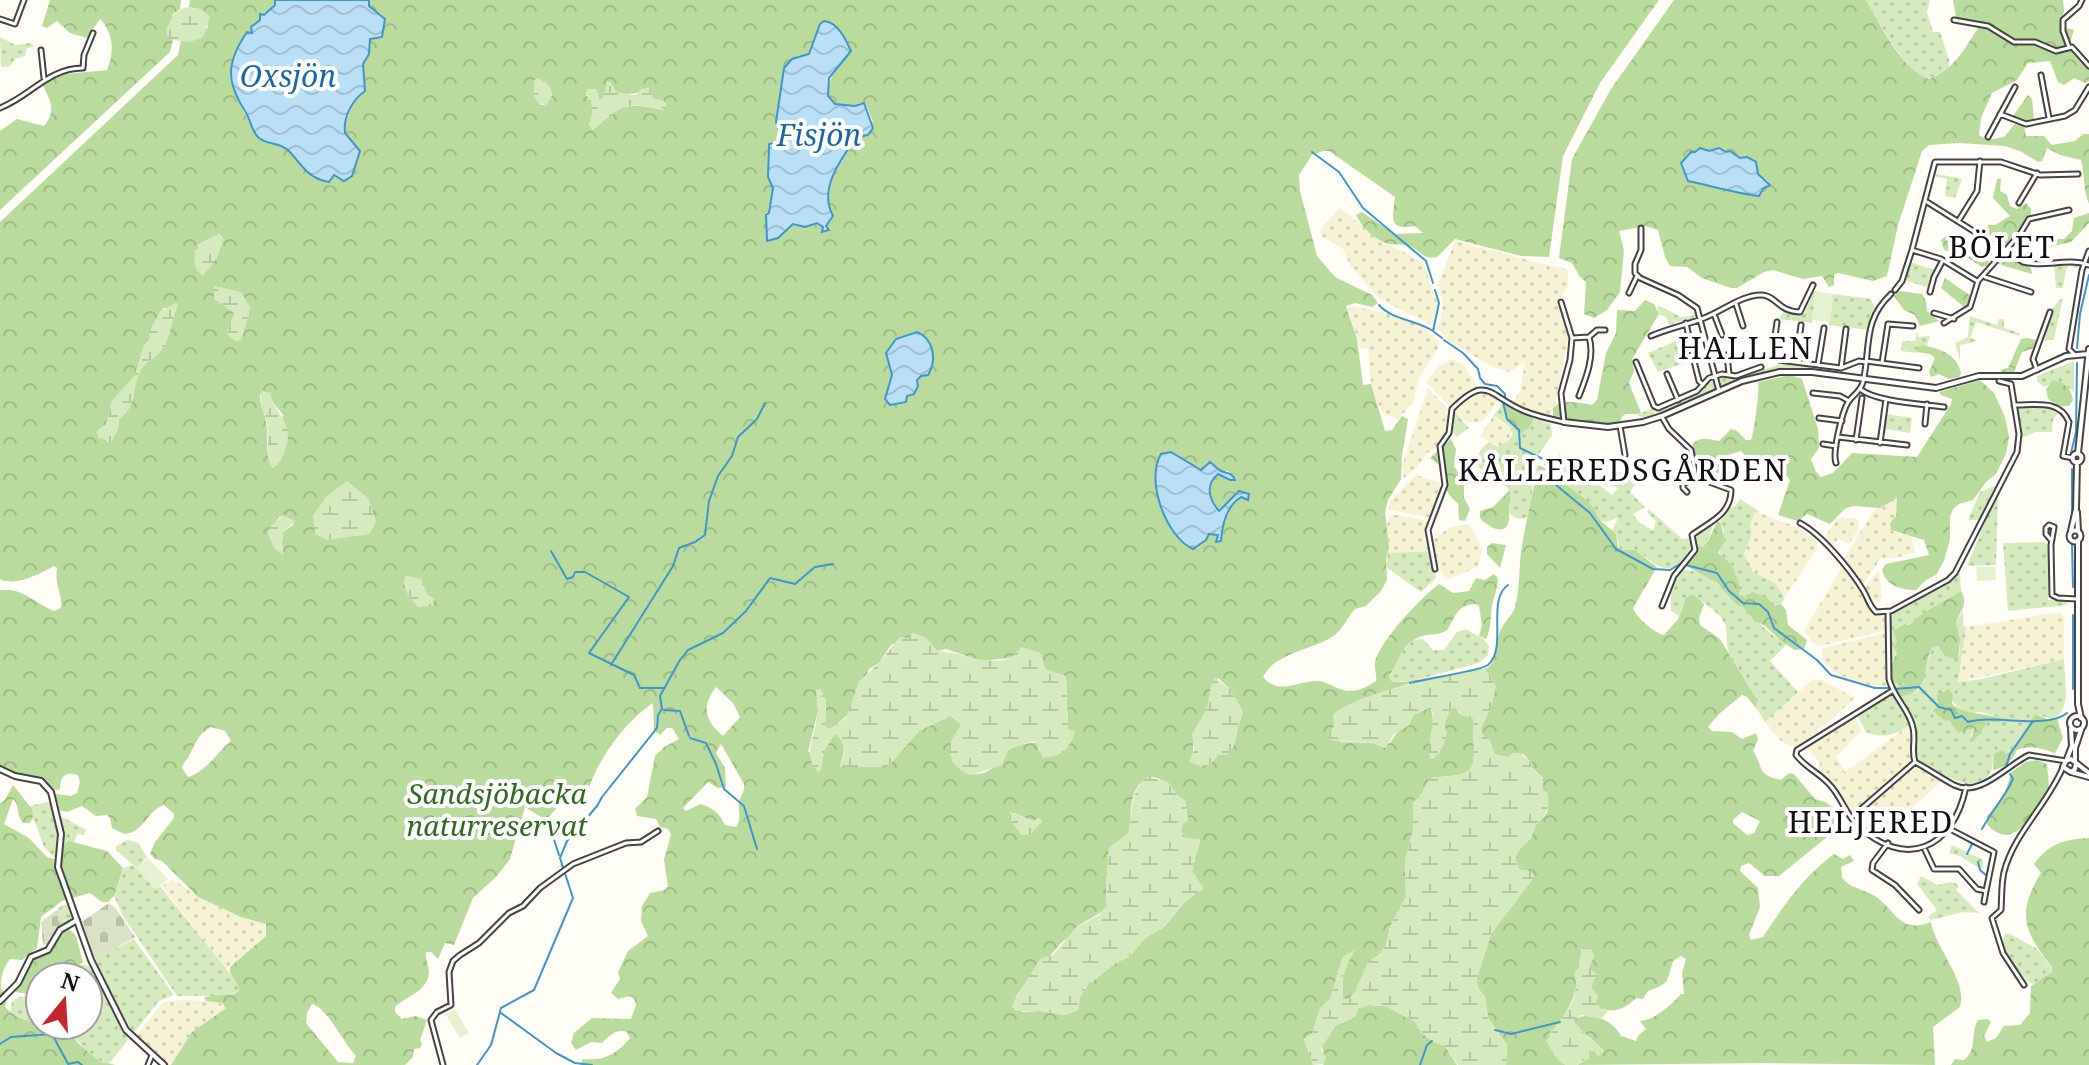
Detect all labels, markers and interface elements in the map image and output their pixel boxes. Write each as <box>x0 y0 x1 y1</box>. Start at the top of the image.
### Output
water label: Oxsjön <box>240 55 336 96</box>
water label: Fisjön <box>776 114 861 155</box>
district label: BÖLET <box>1948 226 2056 267</box>
district label: HALLEN <box>1678 327 1814 368</box>
district label: KÅLLEREDSGÅRDEN <box>1458 449 1788 490</box>
park label: Sandsjöbacka naturreservat <box>407 774 588 844</box>
district label: HELJERED <box>1788 801 1954 842</box>
north arrow <box>24 961 104 1041</box>
text: N <box>58 964 83 998</box>

